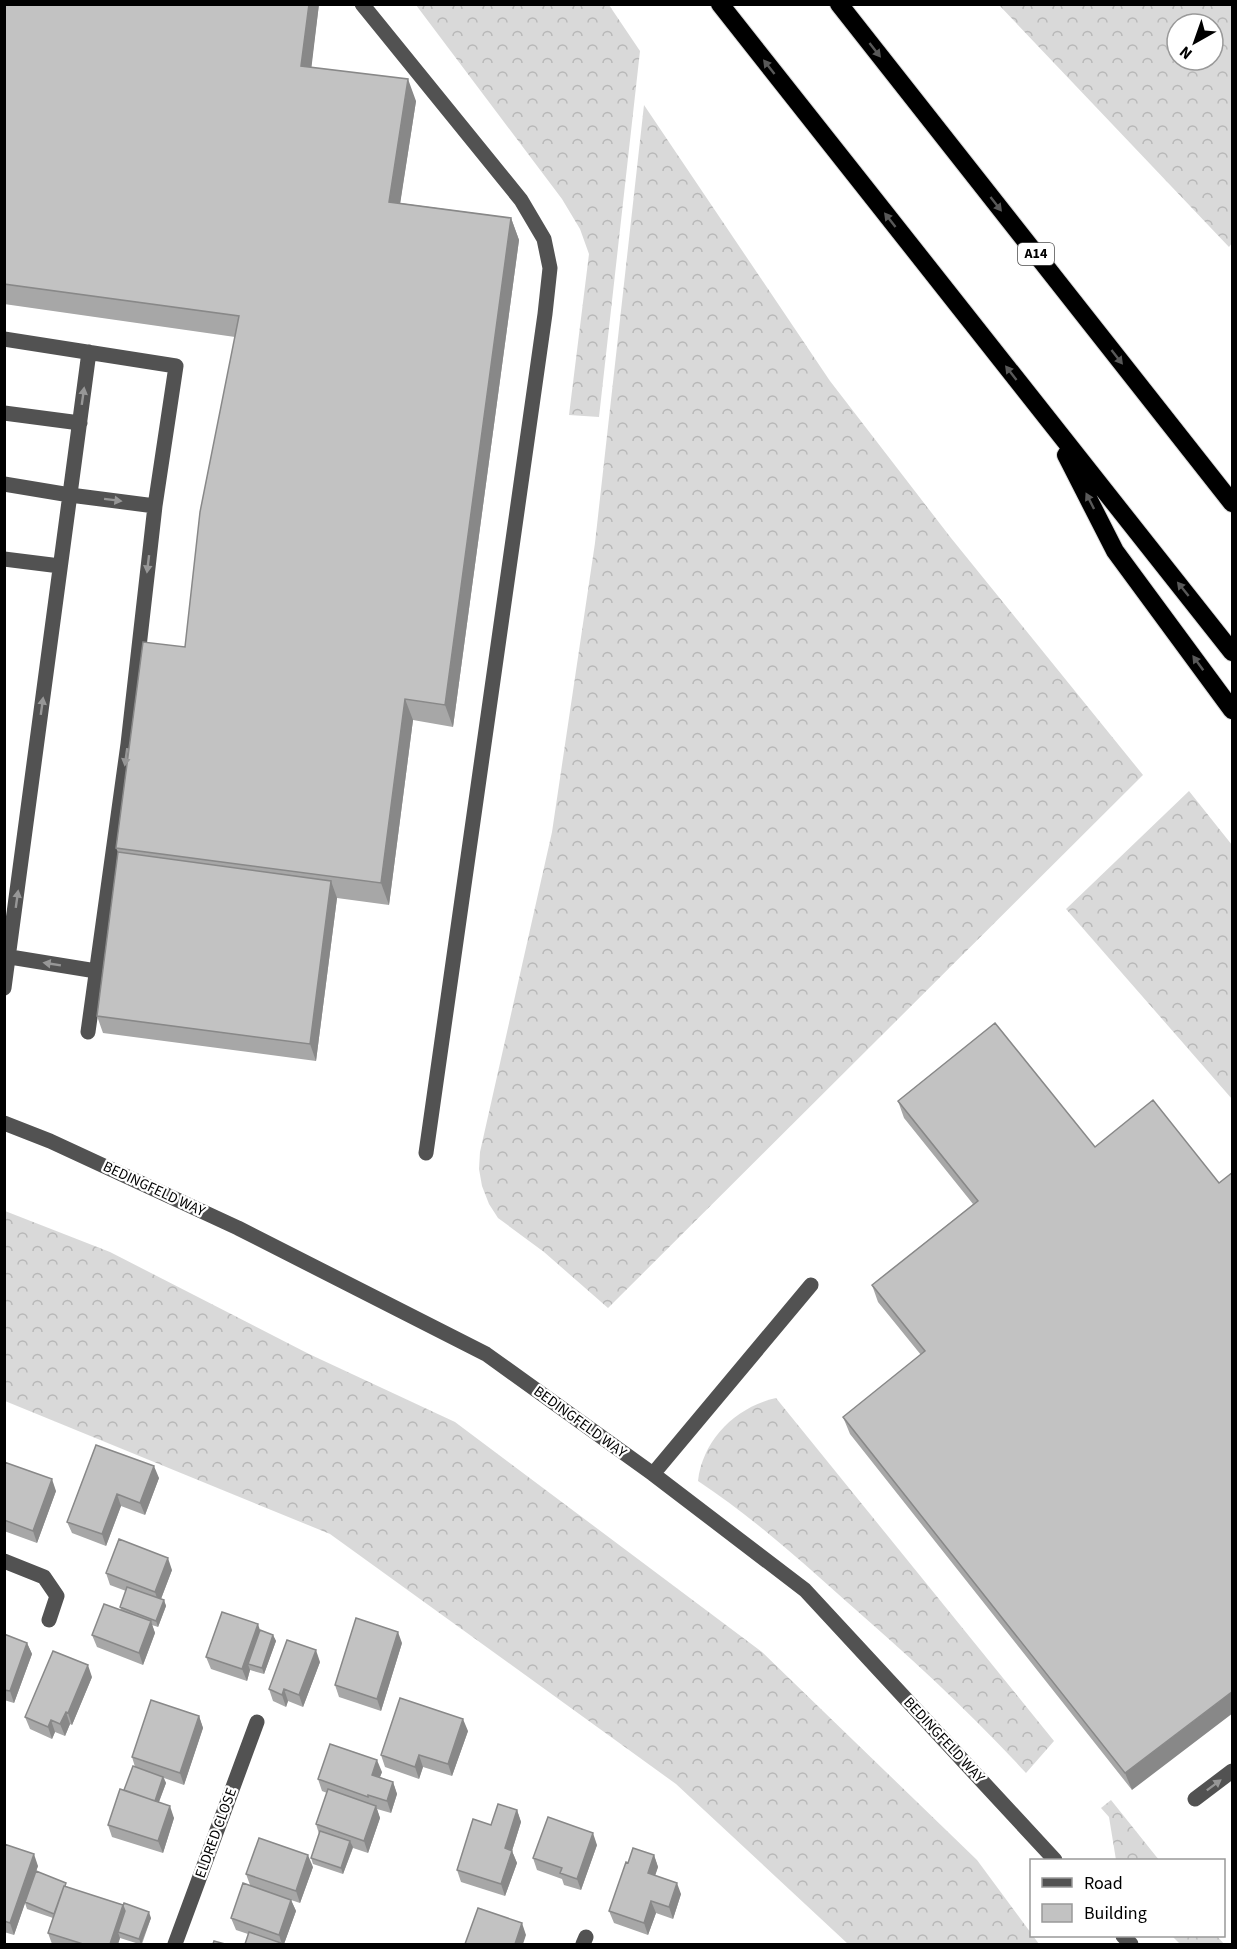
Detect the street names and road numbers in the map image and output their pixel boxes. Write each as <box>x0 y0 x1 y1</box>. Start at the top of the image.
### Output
road number: A14 <box>1018 243 1054 265</box>
street label: BEDINGFELD WAY <box>99 1156 209 1222</box>
street label: BEDINGFELD WAY <box>529 1381 632 1463</box>
street label: BEDINGFELD WAY <box>899 1692 990 1788</box>
street label: ELDRED CLOSE <box>190 1785 242 1881</box>

